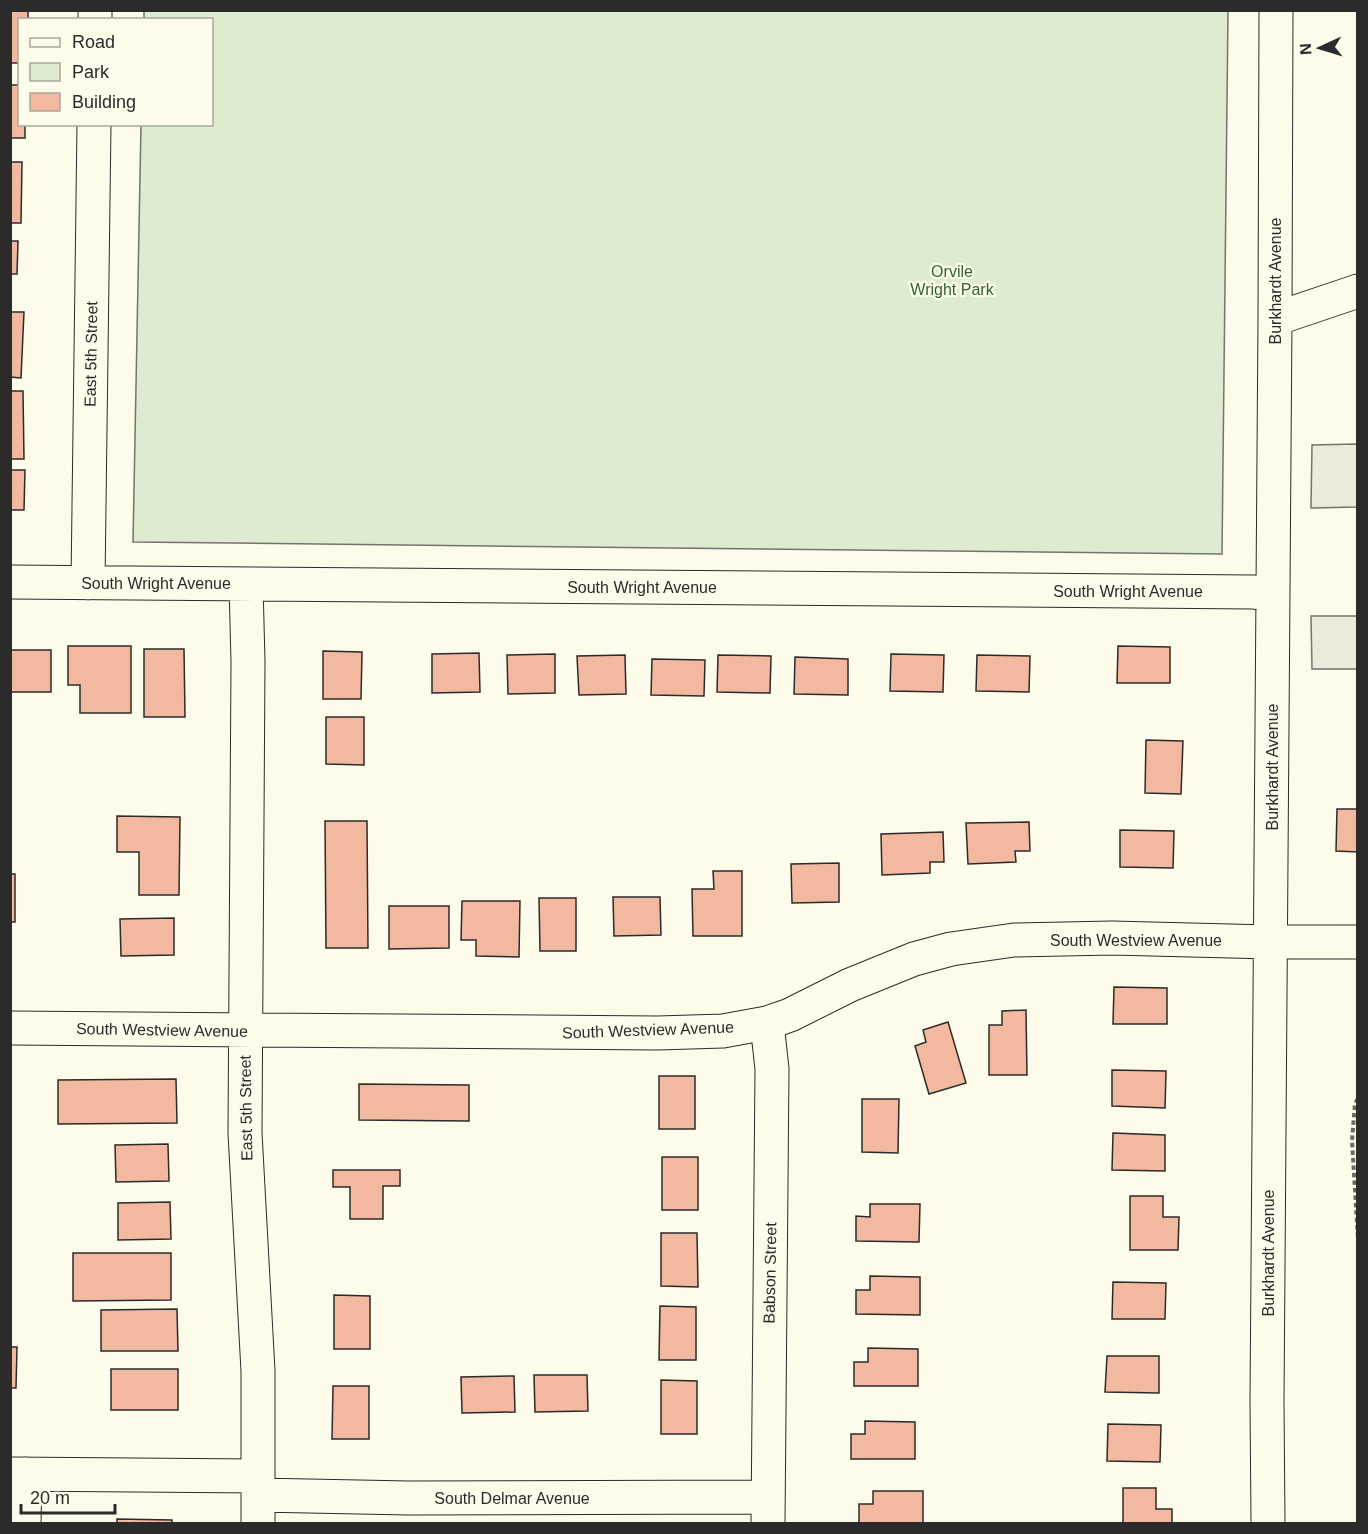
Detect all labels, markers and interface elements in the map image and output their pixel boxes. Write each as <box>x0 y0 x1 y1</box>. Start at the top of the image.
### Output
legend <box>18 18 213 126</box>
north arrow <box>1290 18 1350 78</box>
text: Road <box>72 32 115 52</box>
text: N <box>1297 43 1314 55</box>
text: Park <box>72 62 110 82</box>
text: Building <box>72 92 136 112</box>
street label: Burkhardt Avenue <box>1267 217 1284 344</box>
park label: Orvile Wright Park <box>910 263 995 298</box>
street label: East 5th Street <box>82 300 100 407</box>
street label: South Wright Avenue <box>81 575 231 592</box>
street label: South Wright Avenue <box>567 579 717 596</box>
street label: South Wright Avenue <box>1053 583 1203 600</box>
street label: Burkhardt Avenue <box>1264 703 1281 830</box>
street label: South Westview Avenue <box>1050 932 1222 949</box>
street label: South Westview Avenue <box>562 1019 734 1041</box>
street label: South Westview Avenue <box>76 1020 248 1040</box>
street label: East 5th Street <box>237 1054 255 1161</box>
street label: Burkhardt Avenue <box>1260 1189 1277 1316</box>
street label: Babson Street <box>761 1222 779 1324</box>
scale bar <box>21 1477 116 1515</box>
text: 20 m <box>30 1488 70 1508</box>
street label: South Delmar Avenue <box>434 1490 590 1507</box>

